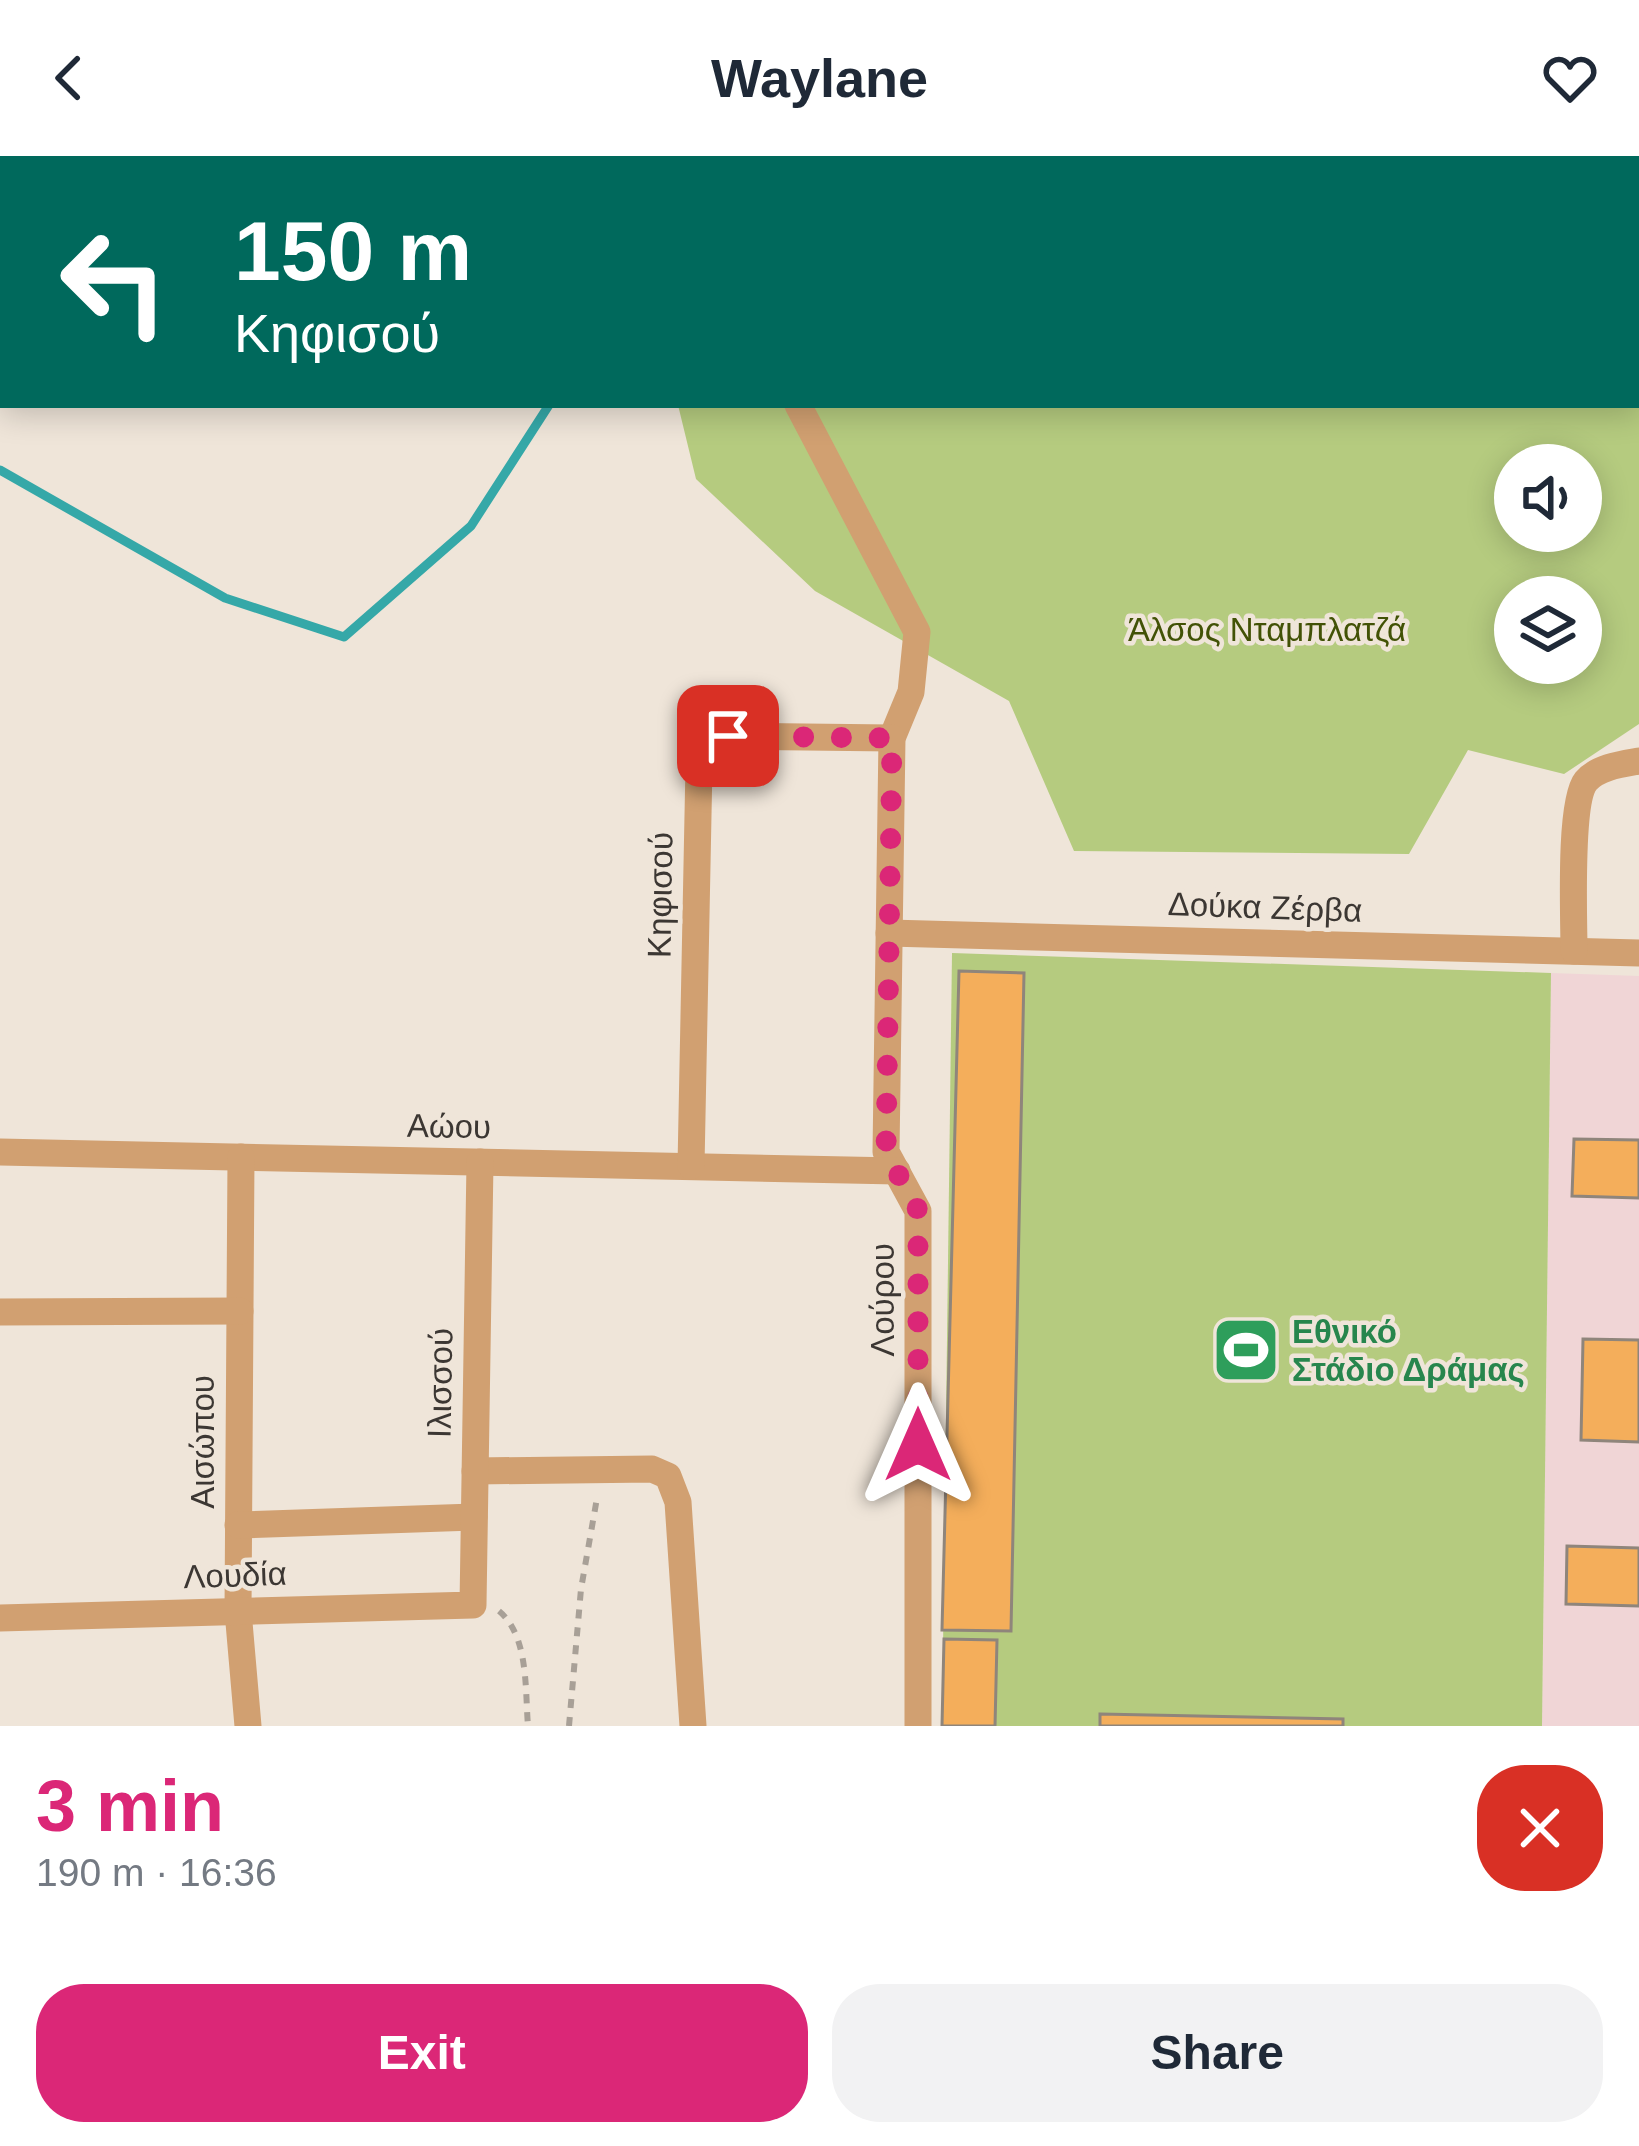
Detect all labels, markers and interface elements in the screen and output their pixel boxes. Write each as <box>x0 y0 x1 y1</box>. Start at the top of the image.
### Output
icon: back <box>36 45 102 111</box>
icon: heart <box>1537 45 1603 111</box>
text: Waylane <box>711 48 928 108</box>
icon: left <box>36 204 192 360</box>
text: 150 m <box>234 204 472 298</box>
text: Κηφισού <box>234 303 440 363</box>
map controls <box>1494 444 1602 684</box>
button: sound <box>1494 444 1602 552</box>
button: layers <box>1494 576 1602 684</box>
park label: Άλσος Νταμπλατζά <box>1128 611 1406 648</box>
pin <box>677 685 779 787</box>
icon: arrive <box>695 703 761 769</box>
street label: Κηφισού <box>640 832 680 958</box>
street label: Δούκα Ζέρβα <box>1167 885 1363 929</box>
street label: Αώου <box>407 1107 491 1145</box>
street label: Λούρου <box>864 1243 901 1357</box>
place label: Εθνικό Στάδιο Δράμας <box>1292 1313 1525 1388</box>
sports icon: Εθνικό Στάδιο Δράμας <box>1211 1315 1281 1385</box>
street label: Ιλισσού <box>421 1328 459 1438</box>
street label: Αισώπου <box>184 1375 221 1509</box>
position arrow <box>855 1382 981 1508</box>
street label: Λουδία <box>183 1555 287 1595</box>
button: close <box>1477 1765 1603 1891</box>
text: 3 min <box>36 1766 224 1846</box>
text: 190 m · 16:36 <box>36 1851 277 1894</box>
button: Exit <box>36 1984 808 2122</box>
button: Share <box>832 1984 1603 2122</box>

